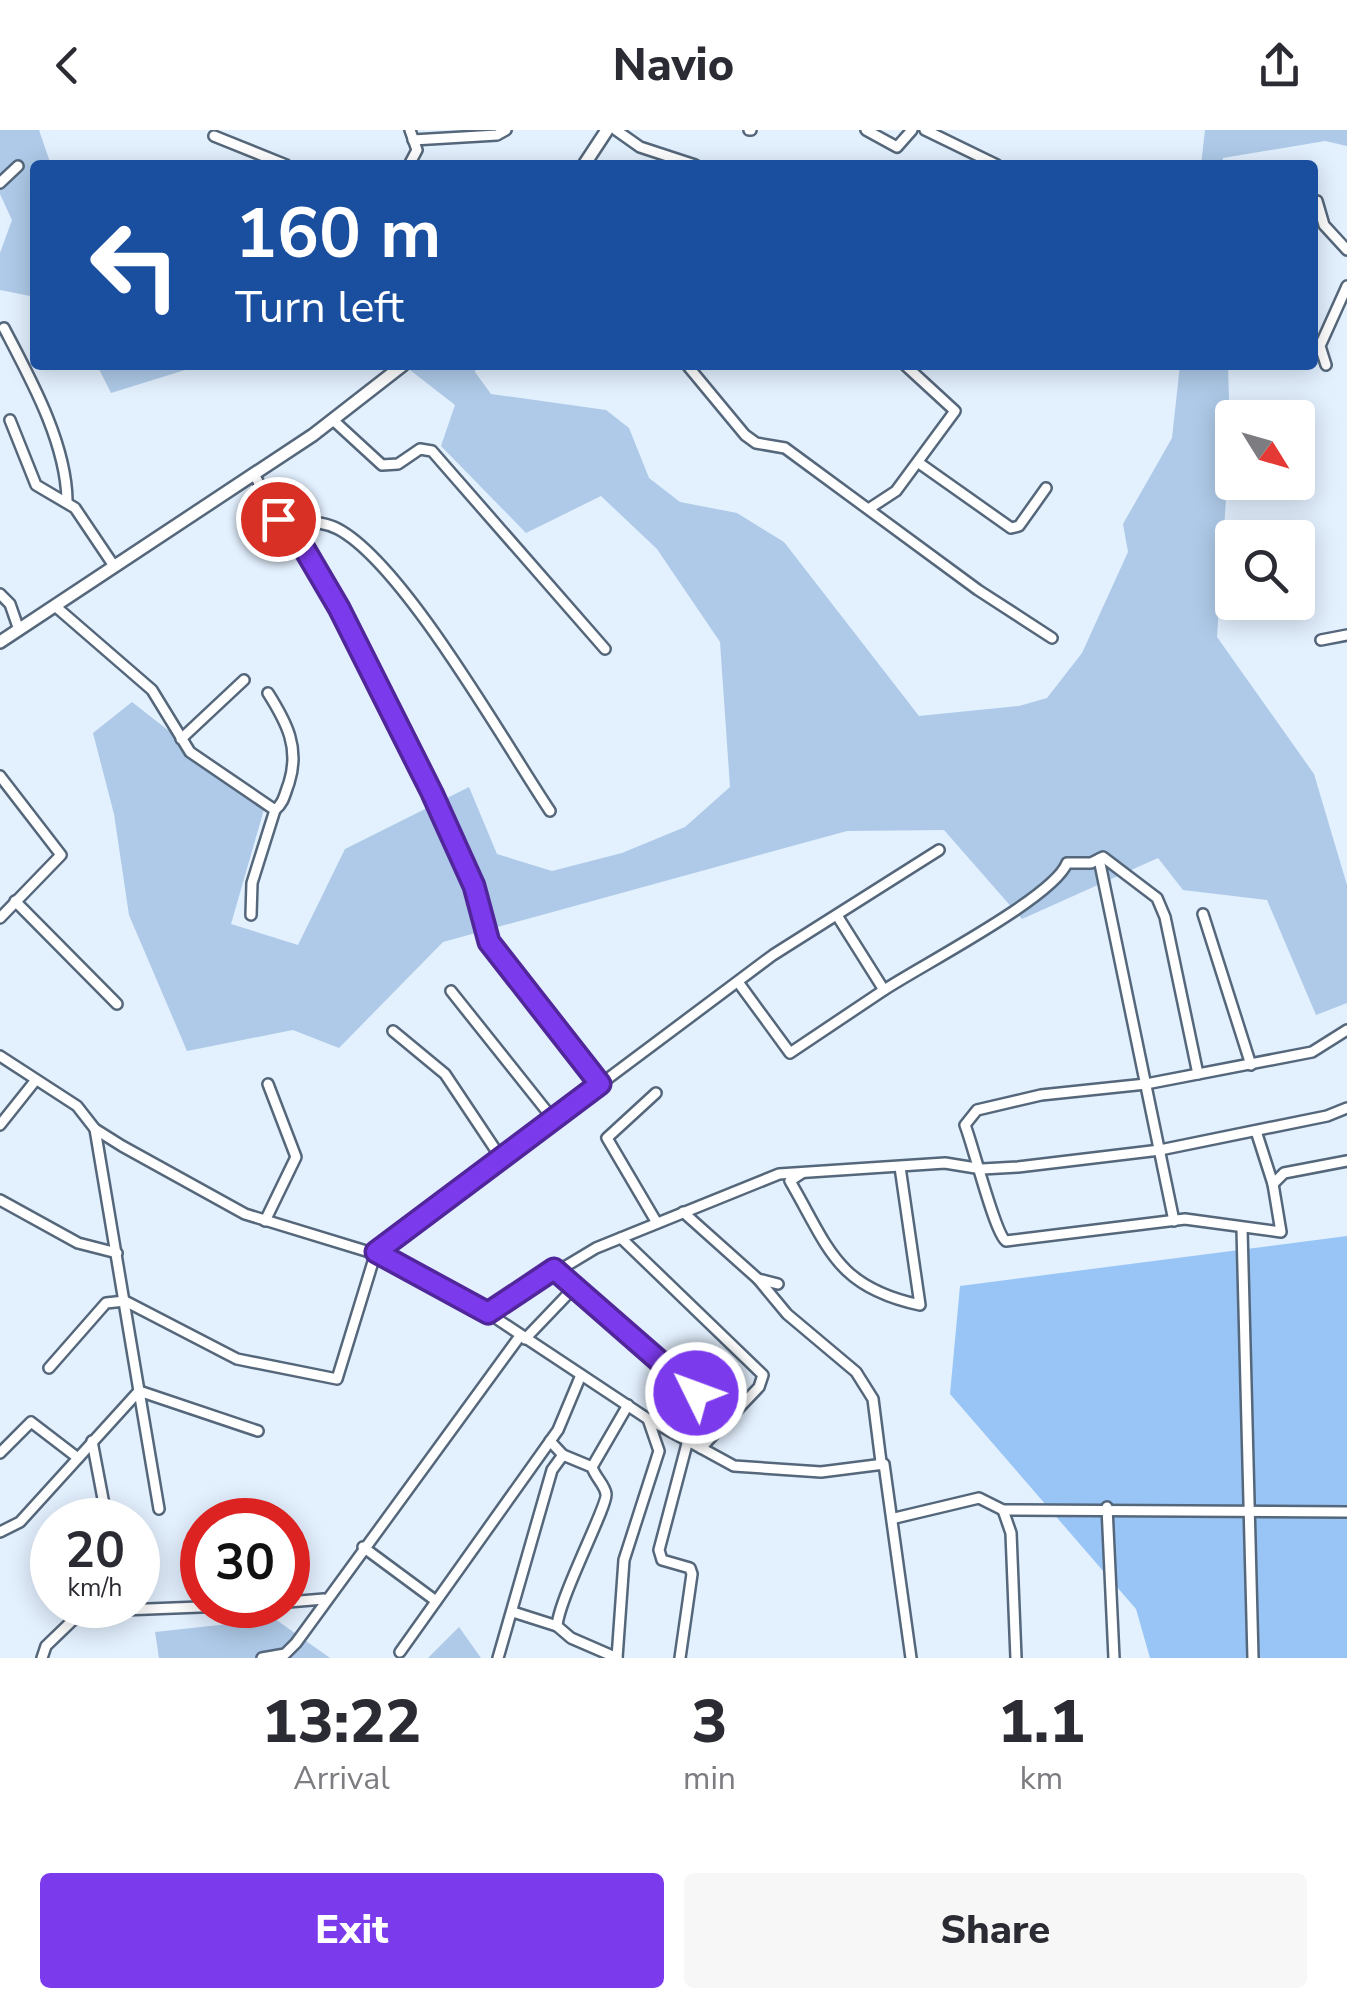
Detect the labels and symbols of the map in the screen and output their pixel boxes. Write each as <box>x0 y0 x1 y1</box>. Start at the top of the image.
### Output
north arrow <box>1215 400 1315 500</box>
pin <box>236 477 321 562</box>
position arrow <box>644 1341 748 1445</box>
speed limit sign: 30 <box>180 1498 310 1628</box>

